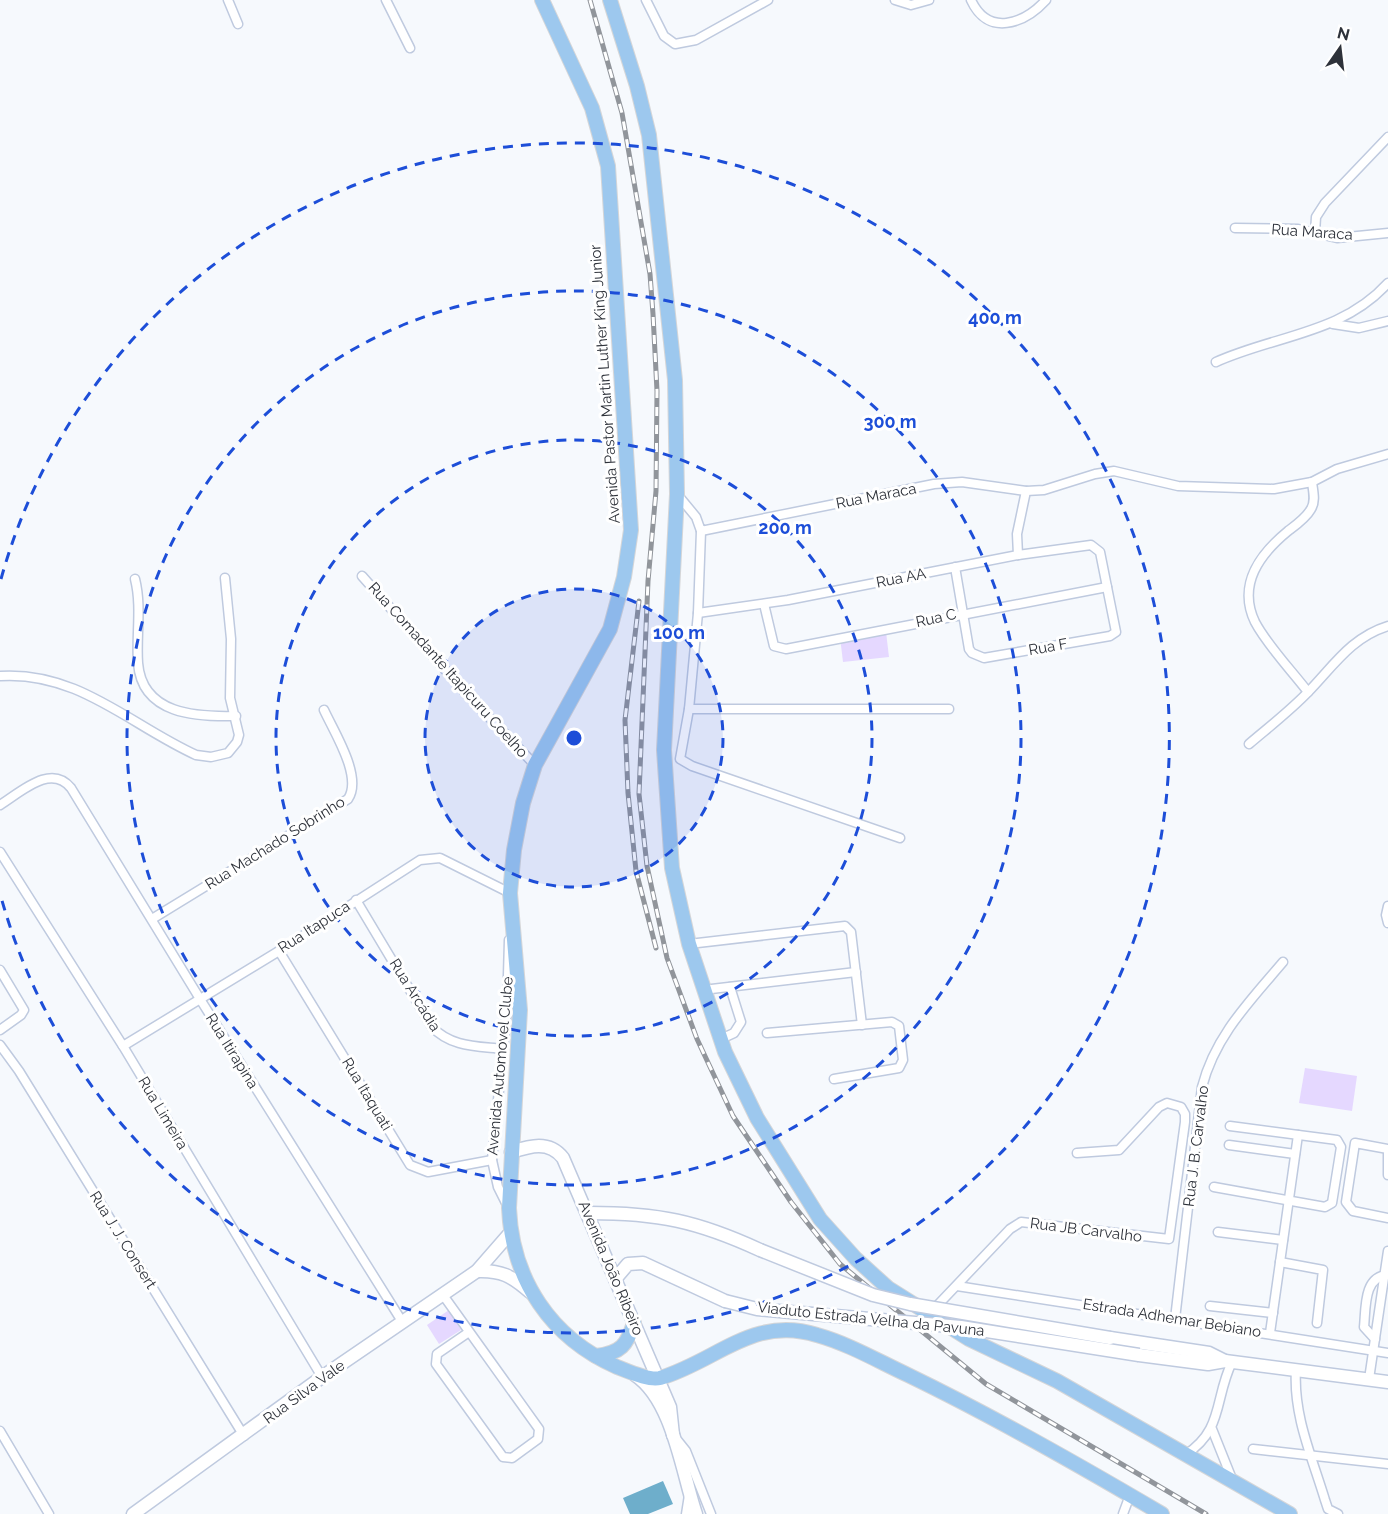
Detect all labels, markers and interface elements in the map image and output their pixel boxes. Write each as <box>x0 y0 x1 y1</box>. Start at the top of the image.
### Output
north arrow <box>1310 18 1370 78</box>
text: N <box>1335 23 1352 45</box>
street label: Rua Maraca <box>1271 220 1353 244</box>
street label: Avenida Pastor Martin Luther King Junior <box>586 243 624 524</box>
text: 400 m <box>968 307 1022 328</box>
text: 300 m <box>863 411 917 432</box>
street label: Rua Maraca <box>834 479 918 513</box>
text: 200 m <box>758 517 812 538</box>
street label: Rua AA <box>875 564 927 592</box>
street label: Rua Comadante Itapicuru Coelho <box>364 579 532 761</box>
street label: Rua C <box>914 605 958 631</box>
text: 100 m <box>653 622 705 643</box>
street label: Rua F <box>1027 635 1069 659</box>
centre of rings <box>564 728 584 748</box>
street label: Rua Machado Sobrinho <box>202 793 348 893</box>
street label: Rua Itapuca <box>275 897 353 957</box>
street label: Rua Arcádia <box>386 955 444 1035</box>
street label: Avenida Automovel Clube <box>483 976 517 1156</box>
street label: Rua Itirapina <box>202 1010 262 1092</box>
street label: Rua Itaquati <box>338 1054 396 1134</box>
street label: Rua Limeira <box>134 1073 192 1153</box>
street label: Rua J. B. Carvalho <box>1180 1084 1212 1208</box>
street label: Rua J. J. Consert <box>86 1188 160 1292</box>
street label: Avenida João Ribeiro <box>575 1198 648 1338</box>
street label: Rua JB Carvalho <box>1029 1214 1143 1246</box>
street label: Estrada Adhemar Bebiano <box>1082 1295 1263 1341</box>
street label: Viaduto Estrada Velha da Pavuna <box>757 1298 985 1340</box>
street label: Rua Silva Vale <box>260 1356 348 1428</box>

